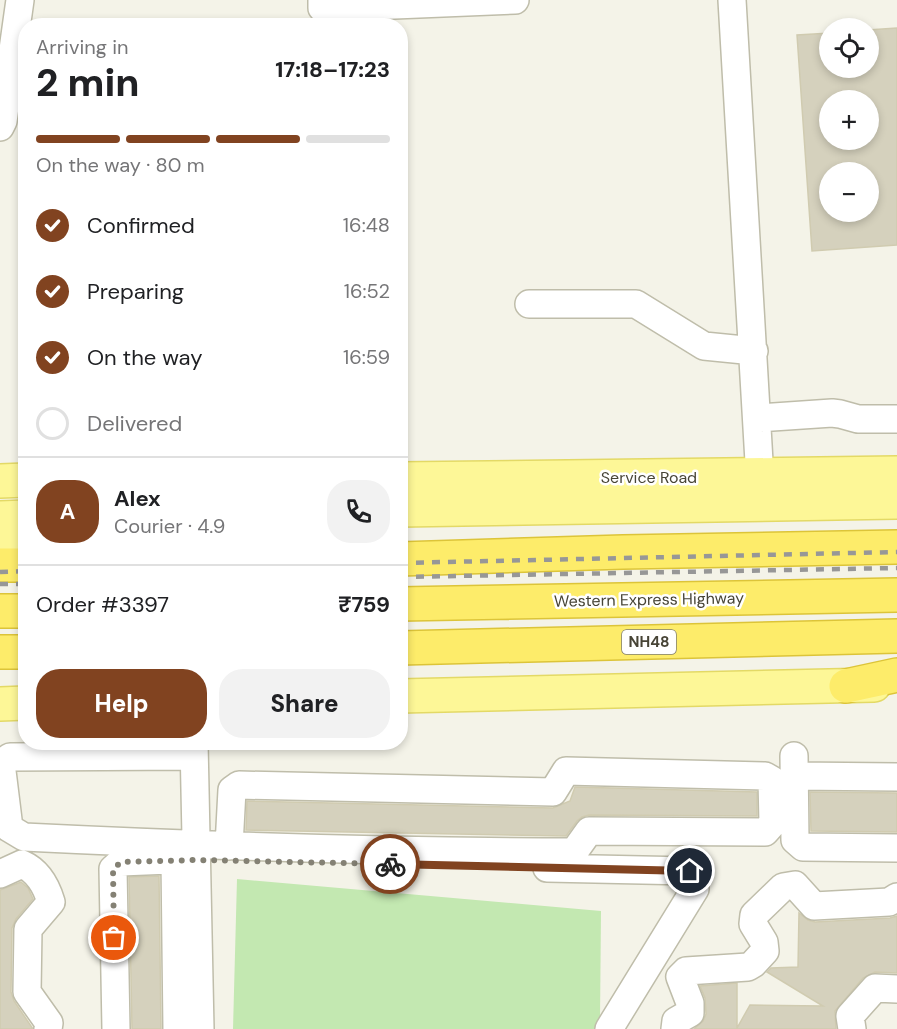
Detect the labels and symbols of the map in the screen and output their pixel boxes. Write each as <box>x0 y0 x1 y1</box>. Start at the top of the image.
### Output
street label: Service Road <box>601 467 697 488</box>
street label: Western Express Highway <box>554 587 744 612</box>
road number: NH48 <box>622 630 676 654</box>
courier <box>360 834 420 894</box>
pin <box>664 845 715 896</box>
pin <box>88 912 139 963</box>

